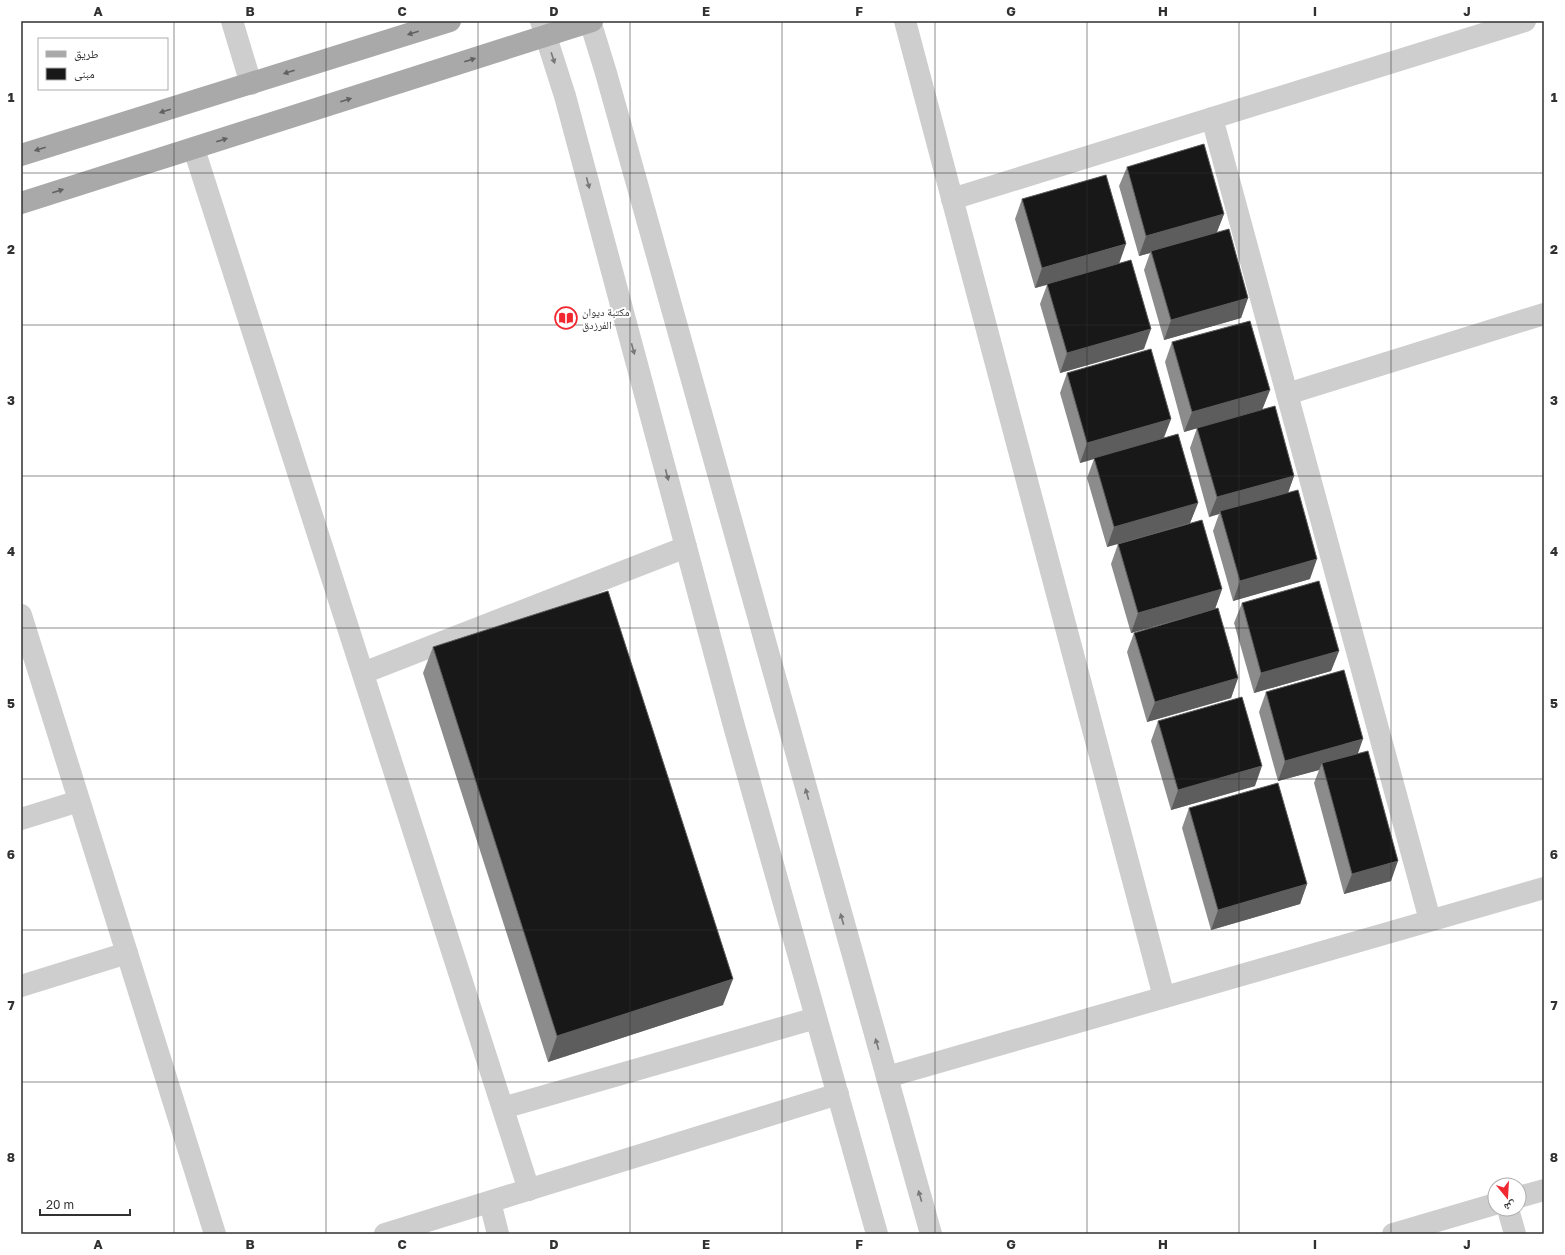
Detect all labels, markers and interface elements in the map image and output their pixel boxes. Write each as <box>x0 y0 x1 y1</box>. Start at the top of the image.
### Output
text: A <box>93 3 103 19</box>
text: B <box>245 3 255 19</box>
text: C <box>397 3 407 19</box>
text: D <box>549 3 559 19</box>
text: E <box>702 3 710 19</box>
text: F <box>855 3 863 19</box>
text: G <box>1006 3 1016 19</box>
text: H <box>1158 3 1168 19</box>
text: I <box>1313 3 1317 19</box>
text: J <box>1463 3 1471 19</box>
one-way arrow <box>406 30 418 36</box>
legend <box>38 38 168 90</box>
text: طريق <box>74 46 99 61</box>
one-way arrow <box>550 52 556 64</box>
one-way arrow <box>464 57 476 63</box>
text: مبنى <box>74 66 95 81</box>
one-way arrow <box>282 69 294 75</box>
text: 1 <box>8 89 15 105</box>
text: 1 <box>1551 89 1558 105</box>
one-way arrow <box>340 97 352 103</box>
one-way arrow <box>158 108 170 114</box>
one-way arrow <box>217 136 229 142</box>
one-way arrow <box>34 146 46 152</box>
one-way arrow <box>586 177 592 189</box>
one-way arrow <box>53 188 65 194</box>
text: 2 <box>7 241 15 257</box>
text: 2 <box>1550 241 1558 257</box>
library icon: مكتبة ديوان الفرزدق <box>553 305 579 331</box>
place label: مكتبة ديوان الفرزدق <box>582 305 630 332</box>
one-way arrow <box>630 343 636 355</box>
text: 3 <box>7 392 15 408</box>
text: 3 <box>1550 392 1558 408</box>
one-way arrow <box>664 469 670 481</box>
text: 4 <box>7 543 15 559</box>
text: 4 <box>1550 543 1558 559</box>
text: 5 <box>7 695 15 711</box>
text: 5 <box>1550 695 1558 711</box>
one-way arrow <box>804 788 810 800</box>
text: 6 <box>7 846 15 862</box>
text: 6 <box>1550 846 1558 862</box>
one-way arrow <box>839 913 845 925</box>
text: 7 <box>7 997 15 1013</box>
text: 7 <box>1550 997 1558 1013</box>
one-way arrow <box>874 1038 880 1051</box>
text: 8 <box>7 1149 15 1165</box>
text: 8 <box>1550 1149 1558 1165</box>
north arrow <box>1487 1177 1527 1217</box>
one-way arrow <box>917 1190 923 1202</box>
scale bar <box>40 1191 130 1217</box>
text: 20 m <box>46 1197 74 1212</box>
text: ش <box>1502 1197 1518 1215</box>
text: A <box>93 1236 103 1252</box>
text: B <box>245 1236 255 1252</box>
text: C <box>397 1236 407 1252</box>
text: D <box>549 1236 559 1252</box>
text: E <box>702 1236 710 1252</box>
text: F <box>855 1236 863 1252</box>
text: G <box>1006 1236 1016 1252</box>
text: H <box>1158 1236 1168 1252</box>
text: I <box>1313 1236 1317 1252</box>
text: J <box>1463 1236 1471 1252</box>

